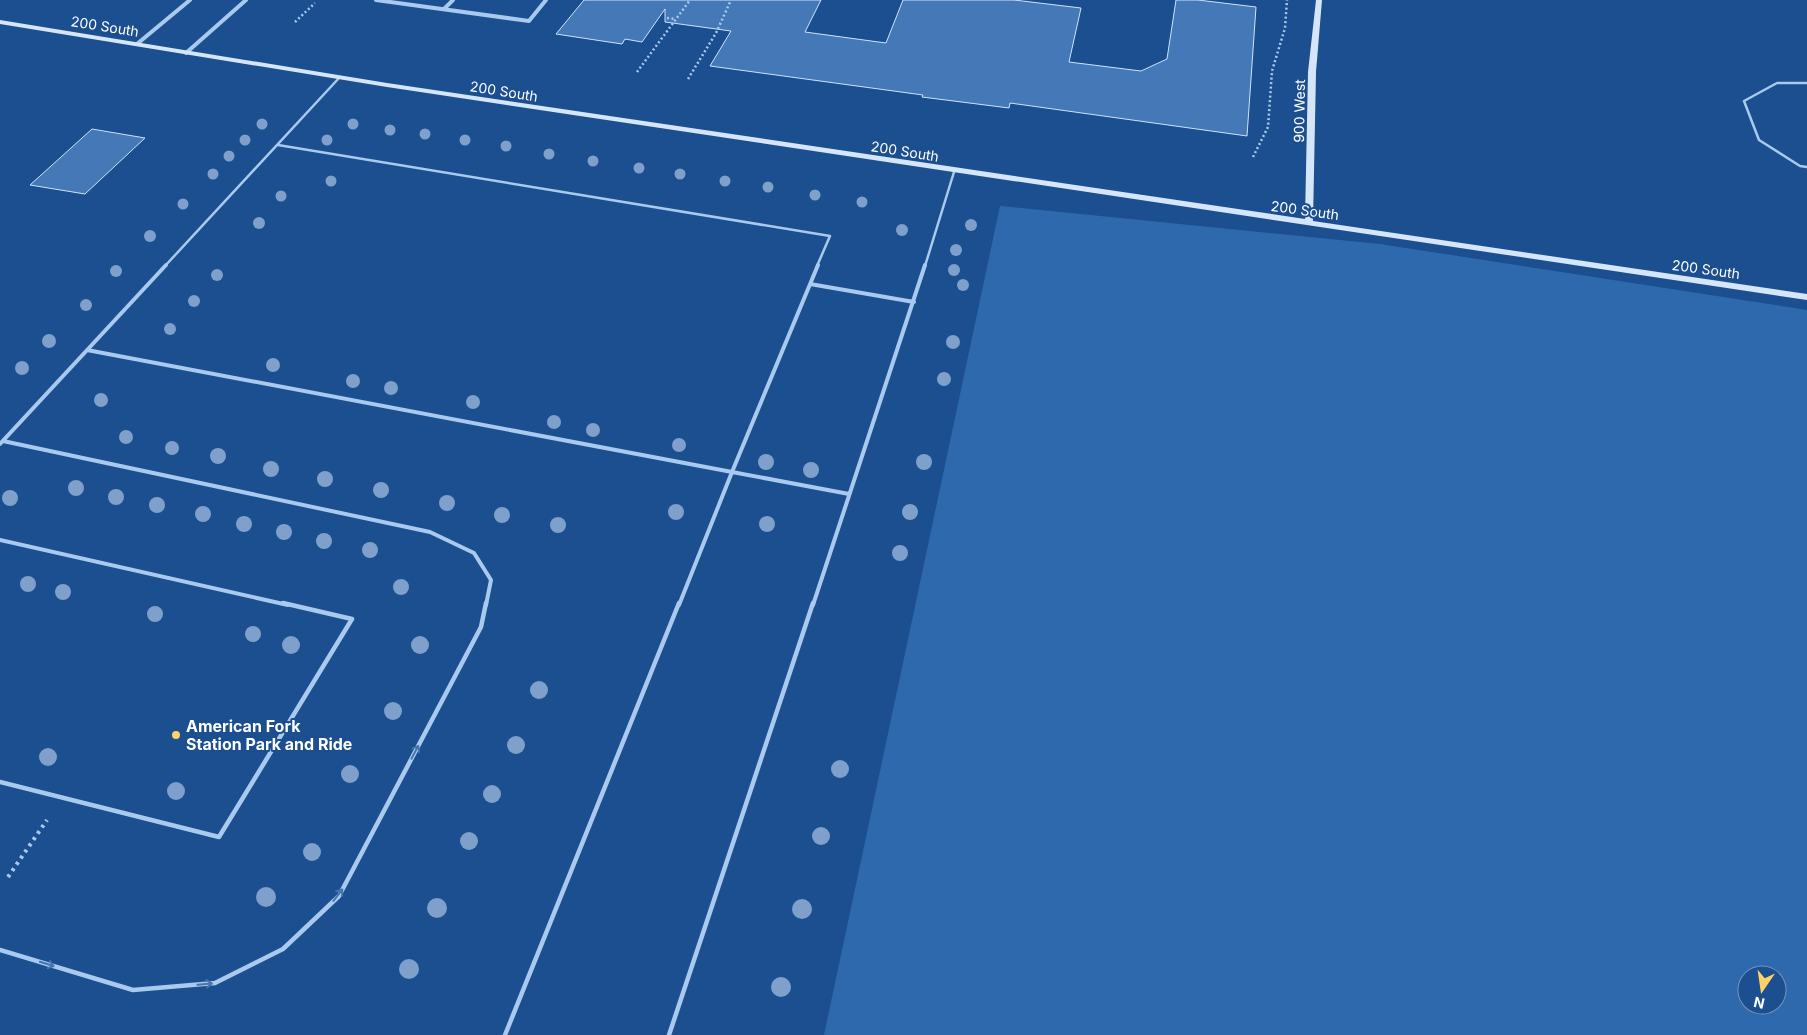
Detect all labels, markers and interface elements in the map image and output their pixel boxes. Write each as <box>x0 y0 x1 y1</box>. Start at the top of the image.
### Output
street label: 200 South <box>70 12 140 40</box>
street label: 200 South <box>469 77 539 105</box>
street label: 900 West <box>1290 79 1308 143</box>
street label: 200 South <box>870 137 940 165</box>
street label: 200 South <box>1270 197 1340 223</box>
street label: 200 South <box>1671 256 1741 282</box>
place label: American Fork Station Park and Ride <box>186 716 352 754</box>
marker: American Fork Station Park and Ride <box>170 729 182 741</box>
one-way arrow <box>410 745 420 760</box>
one-way arrow <box>333 888 343 902</box>
one-way arrow <box>38 960 54 970</box>
north arrow <box>1737 965 1787 1015</box>
one-way arrow <box>197 979 213 989</box>
text: N <box>1752 994 1766 1013</box>

